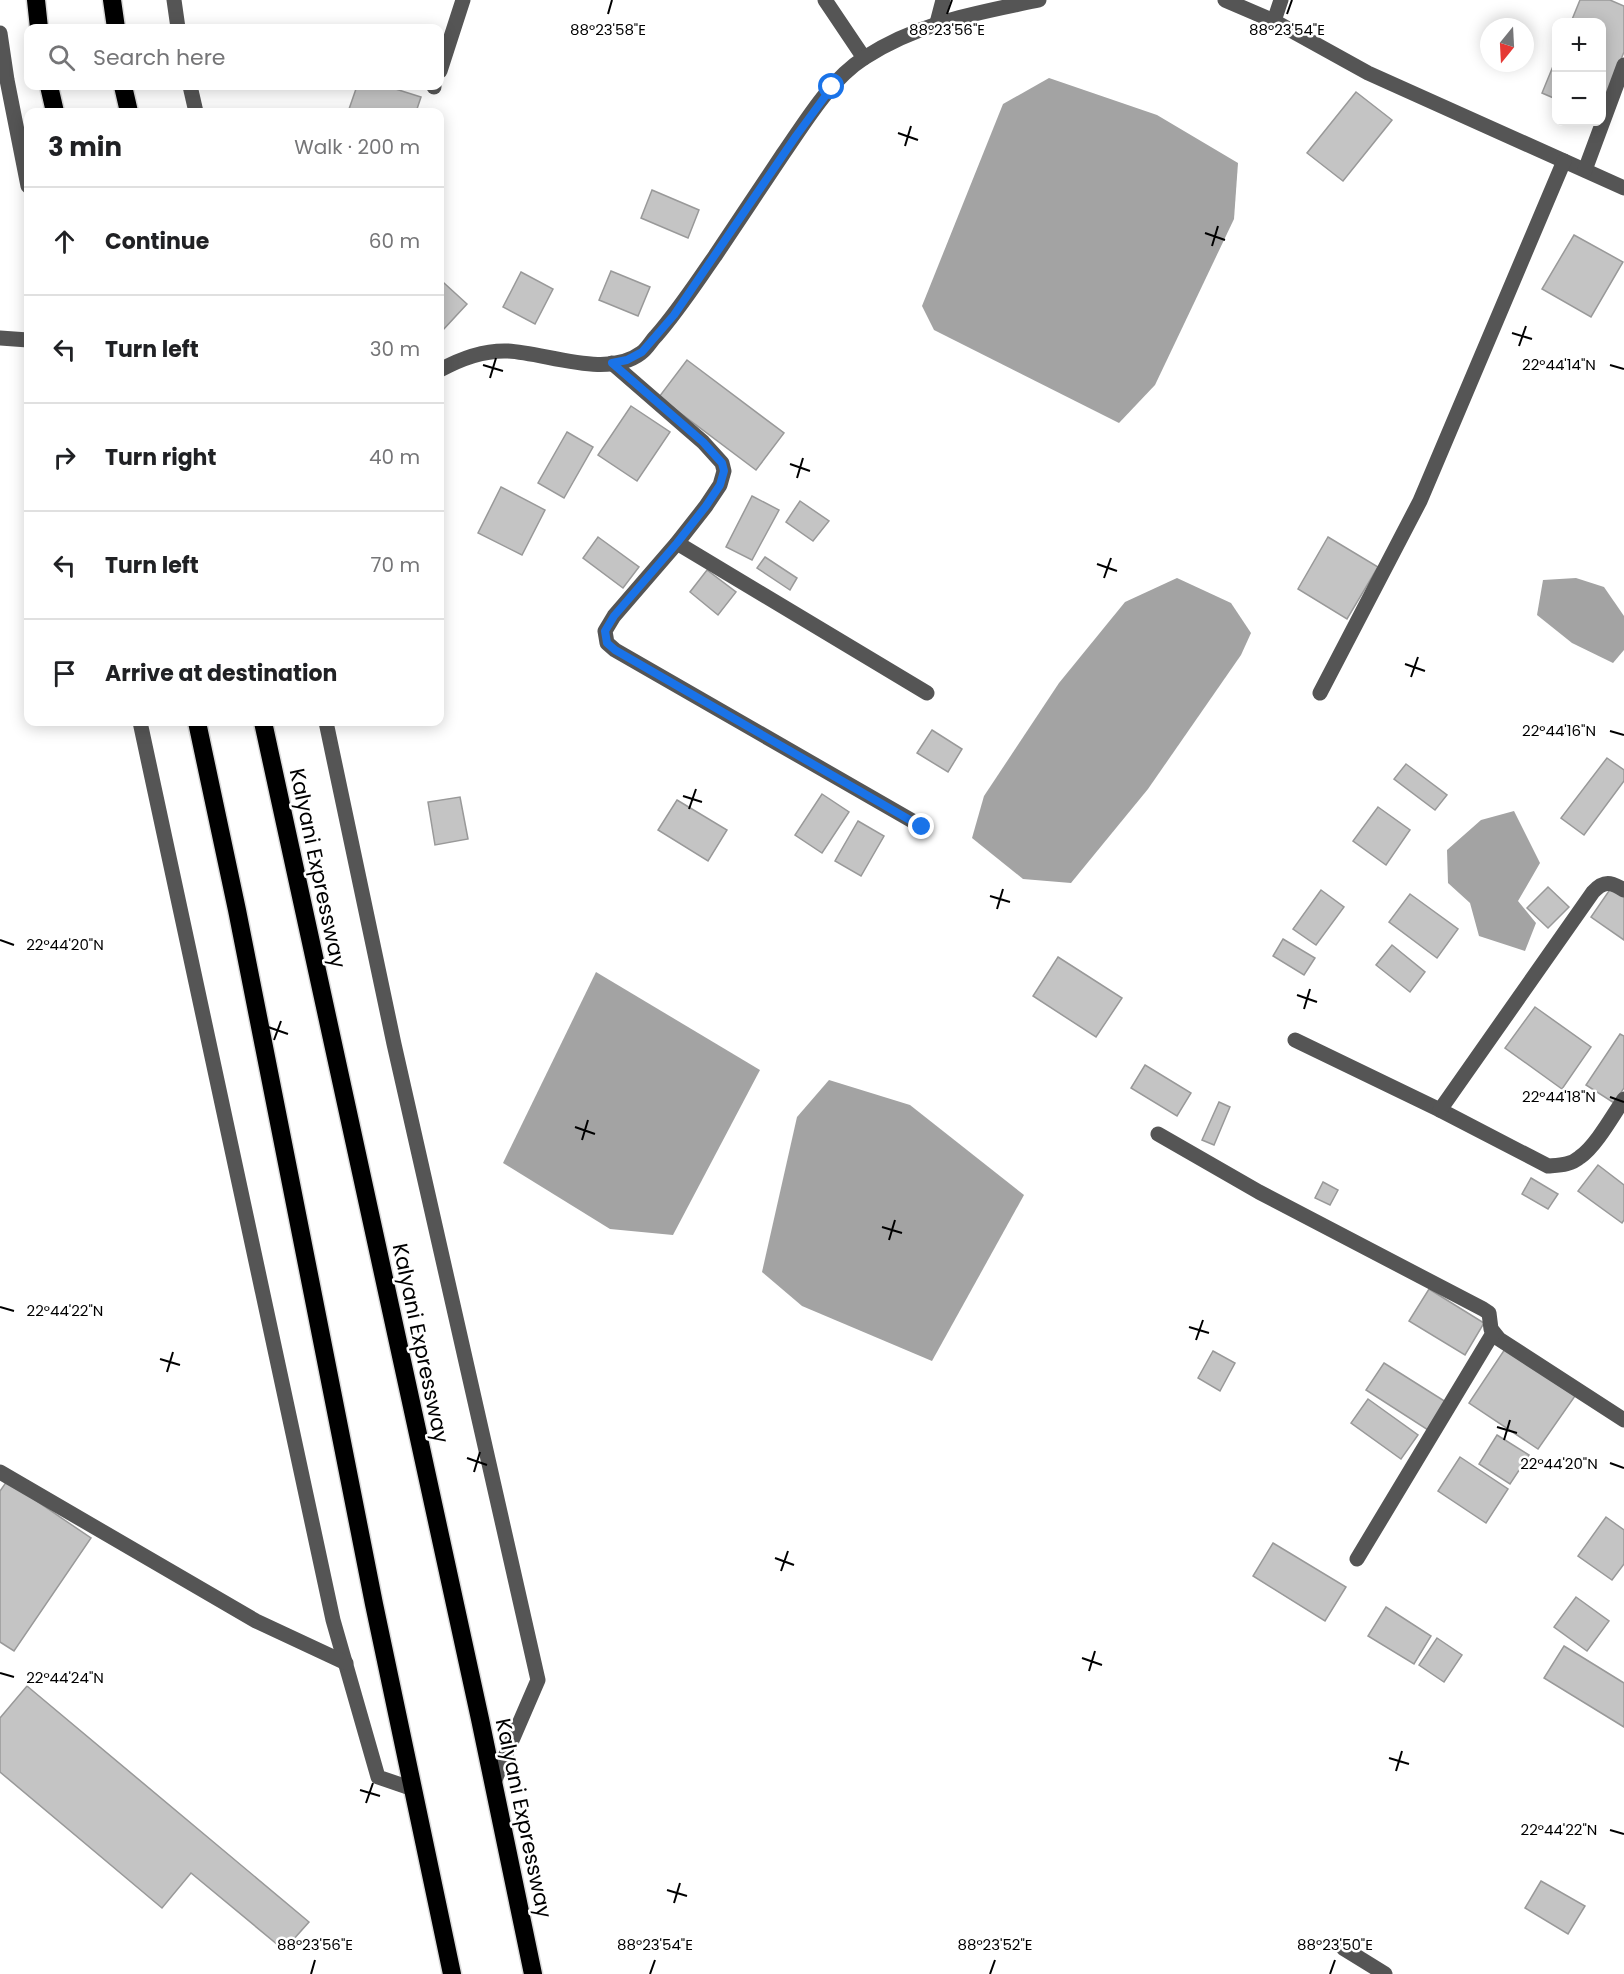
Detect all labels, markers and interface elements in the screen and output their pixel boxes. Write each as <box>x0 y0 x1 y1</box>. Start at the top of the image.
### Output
north arrow <box>1480 18 1534 72</box>
map controls <box>1552 18 1606 126</box>
button: + <box>1552 18 1606 72</box>
text: 88°23'58"E <box>570 19 646 40</box>
text: 88°23'56"E <box>909 19 985 40</box>
text: 88°23'54"E <box>1249 19 1325 40</box>
search box <box>24 24 444 90</box>
icon: search <box>45 41 78 74</box>
text: Search here <box>93 42 226 73</box>
button: − <box>1552 72 1606 126</box>
route start <box>818 73 844 99</box>
text: 3 min <box>48 129 122 165</box>
text: Walk · 200 m <box>294 133 420 161</box>
icon: ahead <box>48 225 81 258</box>
text: Continue <box>105 226 209 257</box>
text: 60 m <box>369 227 420 255</box>
icon: left <box>48 333 81 366</box>
text: Turn left <box>105 334 199 365</box>
text: 30 m <box>370 335 420 363</box>
text: 22°44'14"N <box>1522 354 1596 375</box>
icon: right <box>48 441 81 474</box>
text: Turn right <box>105 442 216 473</box>
text: 40 m <box>369 443 420 471</box>
icon: left <box>48 549 81 582</box>
text: Turn left <box>105 550 199 581</box>
text: 70 m <box>371 551 420 579</box>
icon: arrive <box>48 657 81 690</box>
text: Arrive at destination <box>105 658 337 689</box>
text: 22°44'16"N <box>1522 720 1596 741</box>
street label: Kalyani Expressway <box>283 766 353 971</box>
route end <box>908 813 934 839</box>
text: 22°44'20"N <box>26 934 104 955</box>
text: 22°44'18"N <box>1522 1086 1596 1107</box>
street label: Kalyani Expressway <box>386 1241 456 1446</box>
text: 22°44'22"N <box>27 1300 103 1321</box>
text: 22°44'20"N <box>1520 1453 1598 1474</box>
text: 22°44'24"N <box>26 1667 104 1688</box>
street label: Kalyani Expressway <box>489 1716 559 1921</box>
text: 22°44'22"N <box>1521 1819 1597 1840</box>
text: 88°23'56"E <box>277 1934 353 1955</box>
text: 88°23'54"E <box>617 1934 693 1955</box>
text: 88°23'52"E <box>957 1934 1033 1955</box>
text: 88°23'50"E <box>1297 1934 1373 1955</box>

